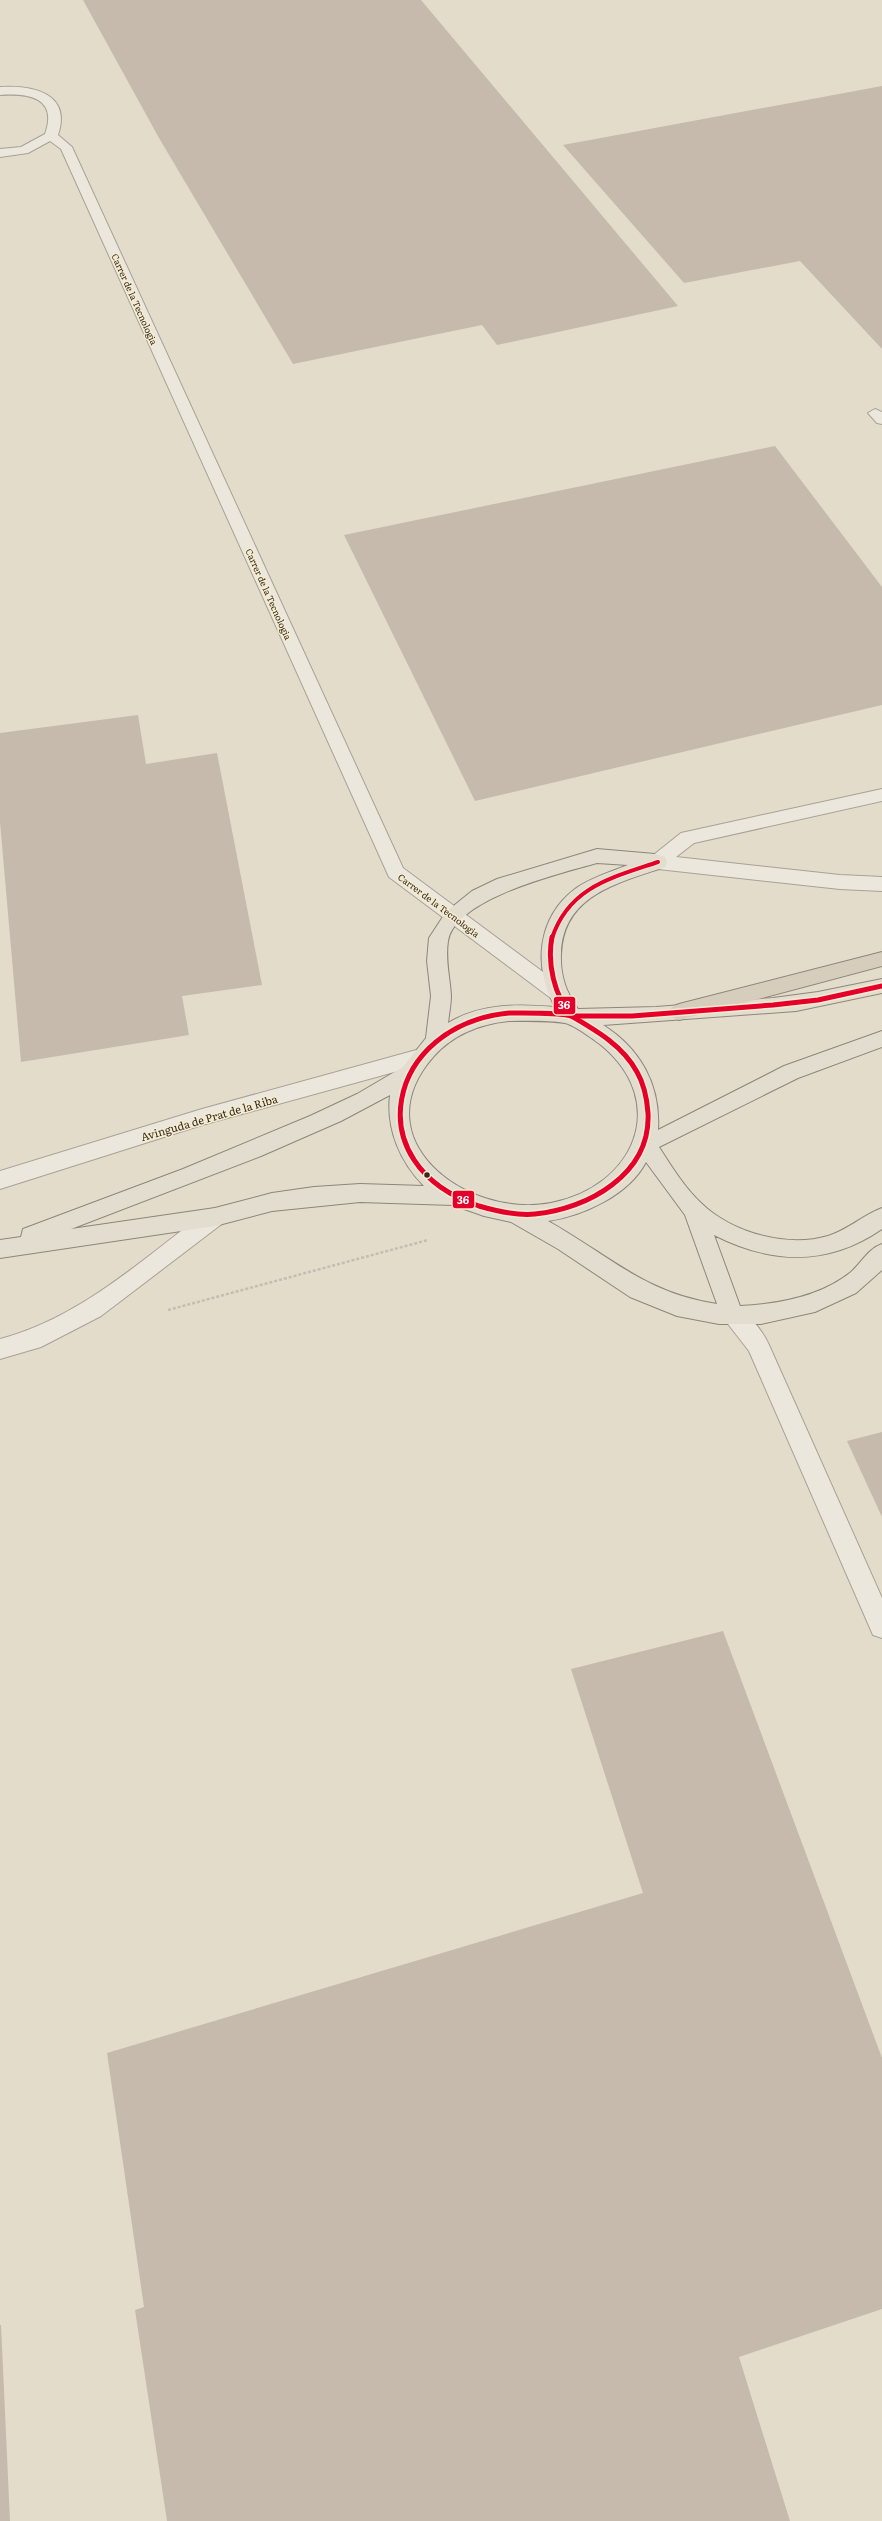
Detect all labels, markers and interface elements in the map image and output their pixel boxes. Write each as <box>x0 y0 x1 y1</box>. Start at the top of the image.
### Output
street label: Carrer de la Tecnologia <box>108 251 162 347</box>
street label: Carrer de la Tecnologia <box>242 546 296 642</box>
street label: Carrer de la Tecnologia <box>395 870 483 940</box>
line badge: 36 <box>553 996 576 1015</box>
text: 36 <box>558 996 571 1012</box>
street label: Avinguda de Prat de la Riba <box>139 1090 279 1144</box>
unlabelled marker <box>422 1170 432 1180</box>
line badge: 36 <box>452 1190 475 1209</box>
text: 36 <box>457 1191 470 1207</box>

